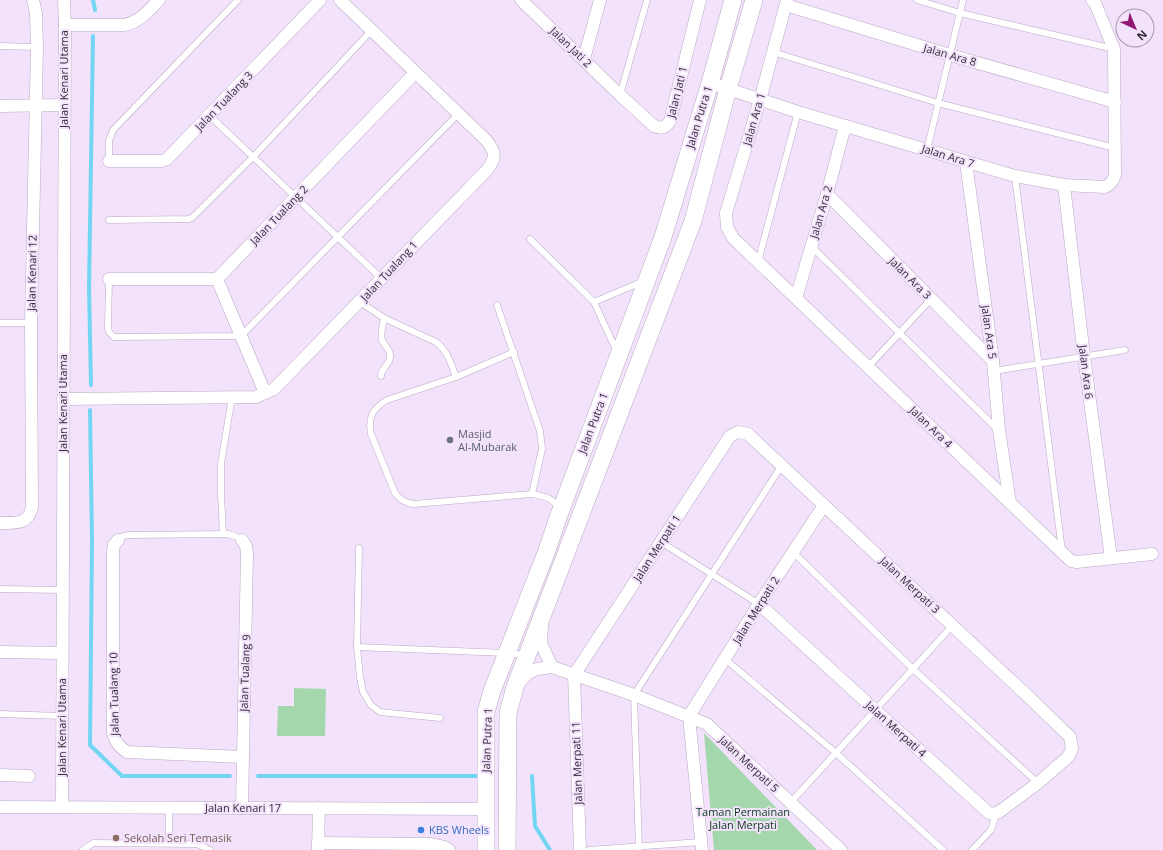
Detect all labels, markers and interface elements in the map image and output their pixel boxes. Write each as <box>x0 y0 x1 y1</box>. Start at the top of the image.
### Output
north arrow <box>1115 8 1155 48</box>
street label: Jalan Jati 2 <box>547 22 595 70</box>
text: N <box>1134 27 1151 44</box>
street label: Jalan Kenari Utama <box>56 30 71 129</box>
street label: Jalan Ara 8 <box>921 40 978 69</box>
street label: Jalan Jati 1 <box>663 65 690 120</box>
street label: Jalan Tualang 3 <box>191 68 256 134</box>
street label: Jalan Putra 1 <box>682 84 715 151</box>
street label: Jalan Ara 1 <box>739 91 768 148</box>
street label: Jalan Ara 7 <box>919 140 976 171</box>
street label: Jalan Tualang 2 <box>246 182 311 248</box>
street label: Jalan Ara 2 <box>806 184 835 241</box>
street label: Jalan Kenari 12 <box>23 235 40 312</box>
street label: Jalan Tualang 1 <box>356 237 420 305</box>
street label: Jalan Ara 3 <box>885 252 935 302</box>
street label: Jalan Ara 5 <box>978 303 1001 360</box>
street label: Jalan Ara 6 <box>1076 343 1097 400</box>
street label: Jalan Kenari Utama <box>55 354 70 453</box>
street label: Jalan Putra 1 <box>574 390 611 457</box>
street label: Jalan Ara 4 <box>906 402 957 451</box>
place label: Masjid Al-Mubarak <box>458 426 517 454</box>
marker: Masjid Al-Mubarak <box>445 435 455 445</box>
street label: Jalan Merpati 1 <box>629 511 684 585</box>
street label: Jalan Merpati 3 <box>876 552 944 616</box>
street label: Jalan Merpati 2 <box>728 573 782 647</box>
street label: Jalan Tualang 9 <box>236 634 253 713</box>
street label: Jalan Tualang 10 <box>105 652 122 737</box>
street label: Jalan Kenari Utama <box>54 678 69 777</box>
street label: Jalan Merpati 4 <box>862 697 930 760</box>
street label: Jalan Putra 1 <box>478 707 495 774</box>
street label: Jalan Merpati 11 <box>568 721 585 806</box>
street label: Jalan Merpati 5 <box>715 731 783 795</box>
street label: Jalan Kenari 17 <box>204 800 281 815</box>
park label: Taman Permainan Jalan Merpati <box>696 804 790 832</box>
place label: KBS Wheels <box>429 822 489 837</box>
marker: KBS Wheels <box>416 825 426 835</box>
place label: Sekolah Seri Temasik <box>124 830 232 845</box>
marker: Sekolah Seri Temasik <box>111 833 121 843</box>

